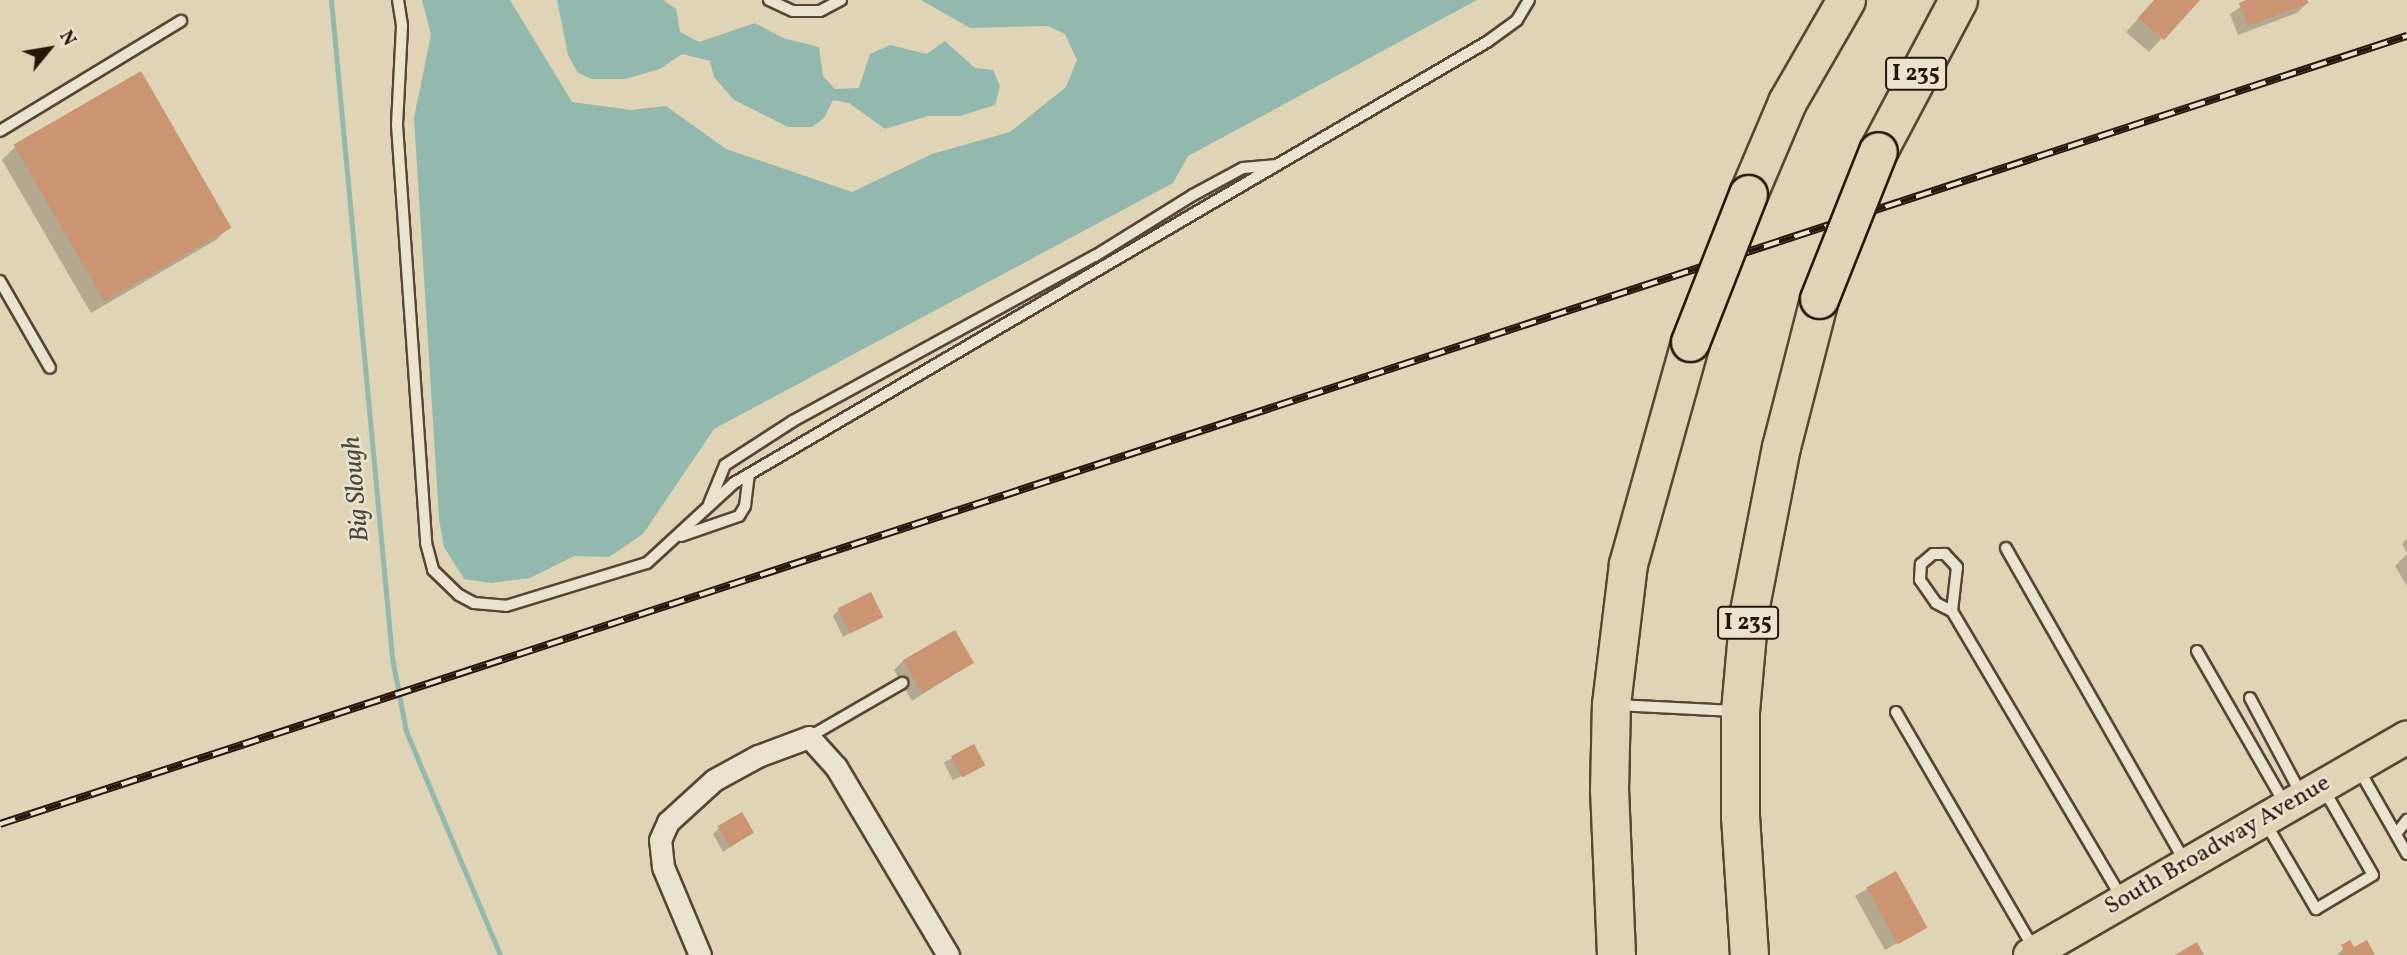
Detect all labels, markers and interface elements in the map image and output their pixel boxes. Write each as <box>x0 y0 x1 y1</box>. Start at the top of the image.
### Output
north arrow <box>14 14 84 84</box>
text: N <box>52 26 82 51</box>
road number: I 235 <box>1884 54 1948 94</box>
water label: Big Slough <box>337 435 377 543</box>
road number: I 235 <box>1716 604 1780 642</box>
street label: South Broadway Avenue <box>2100 769 2336 923</box>

